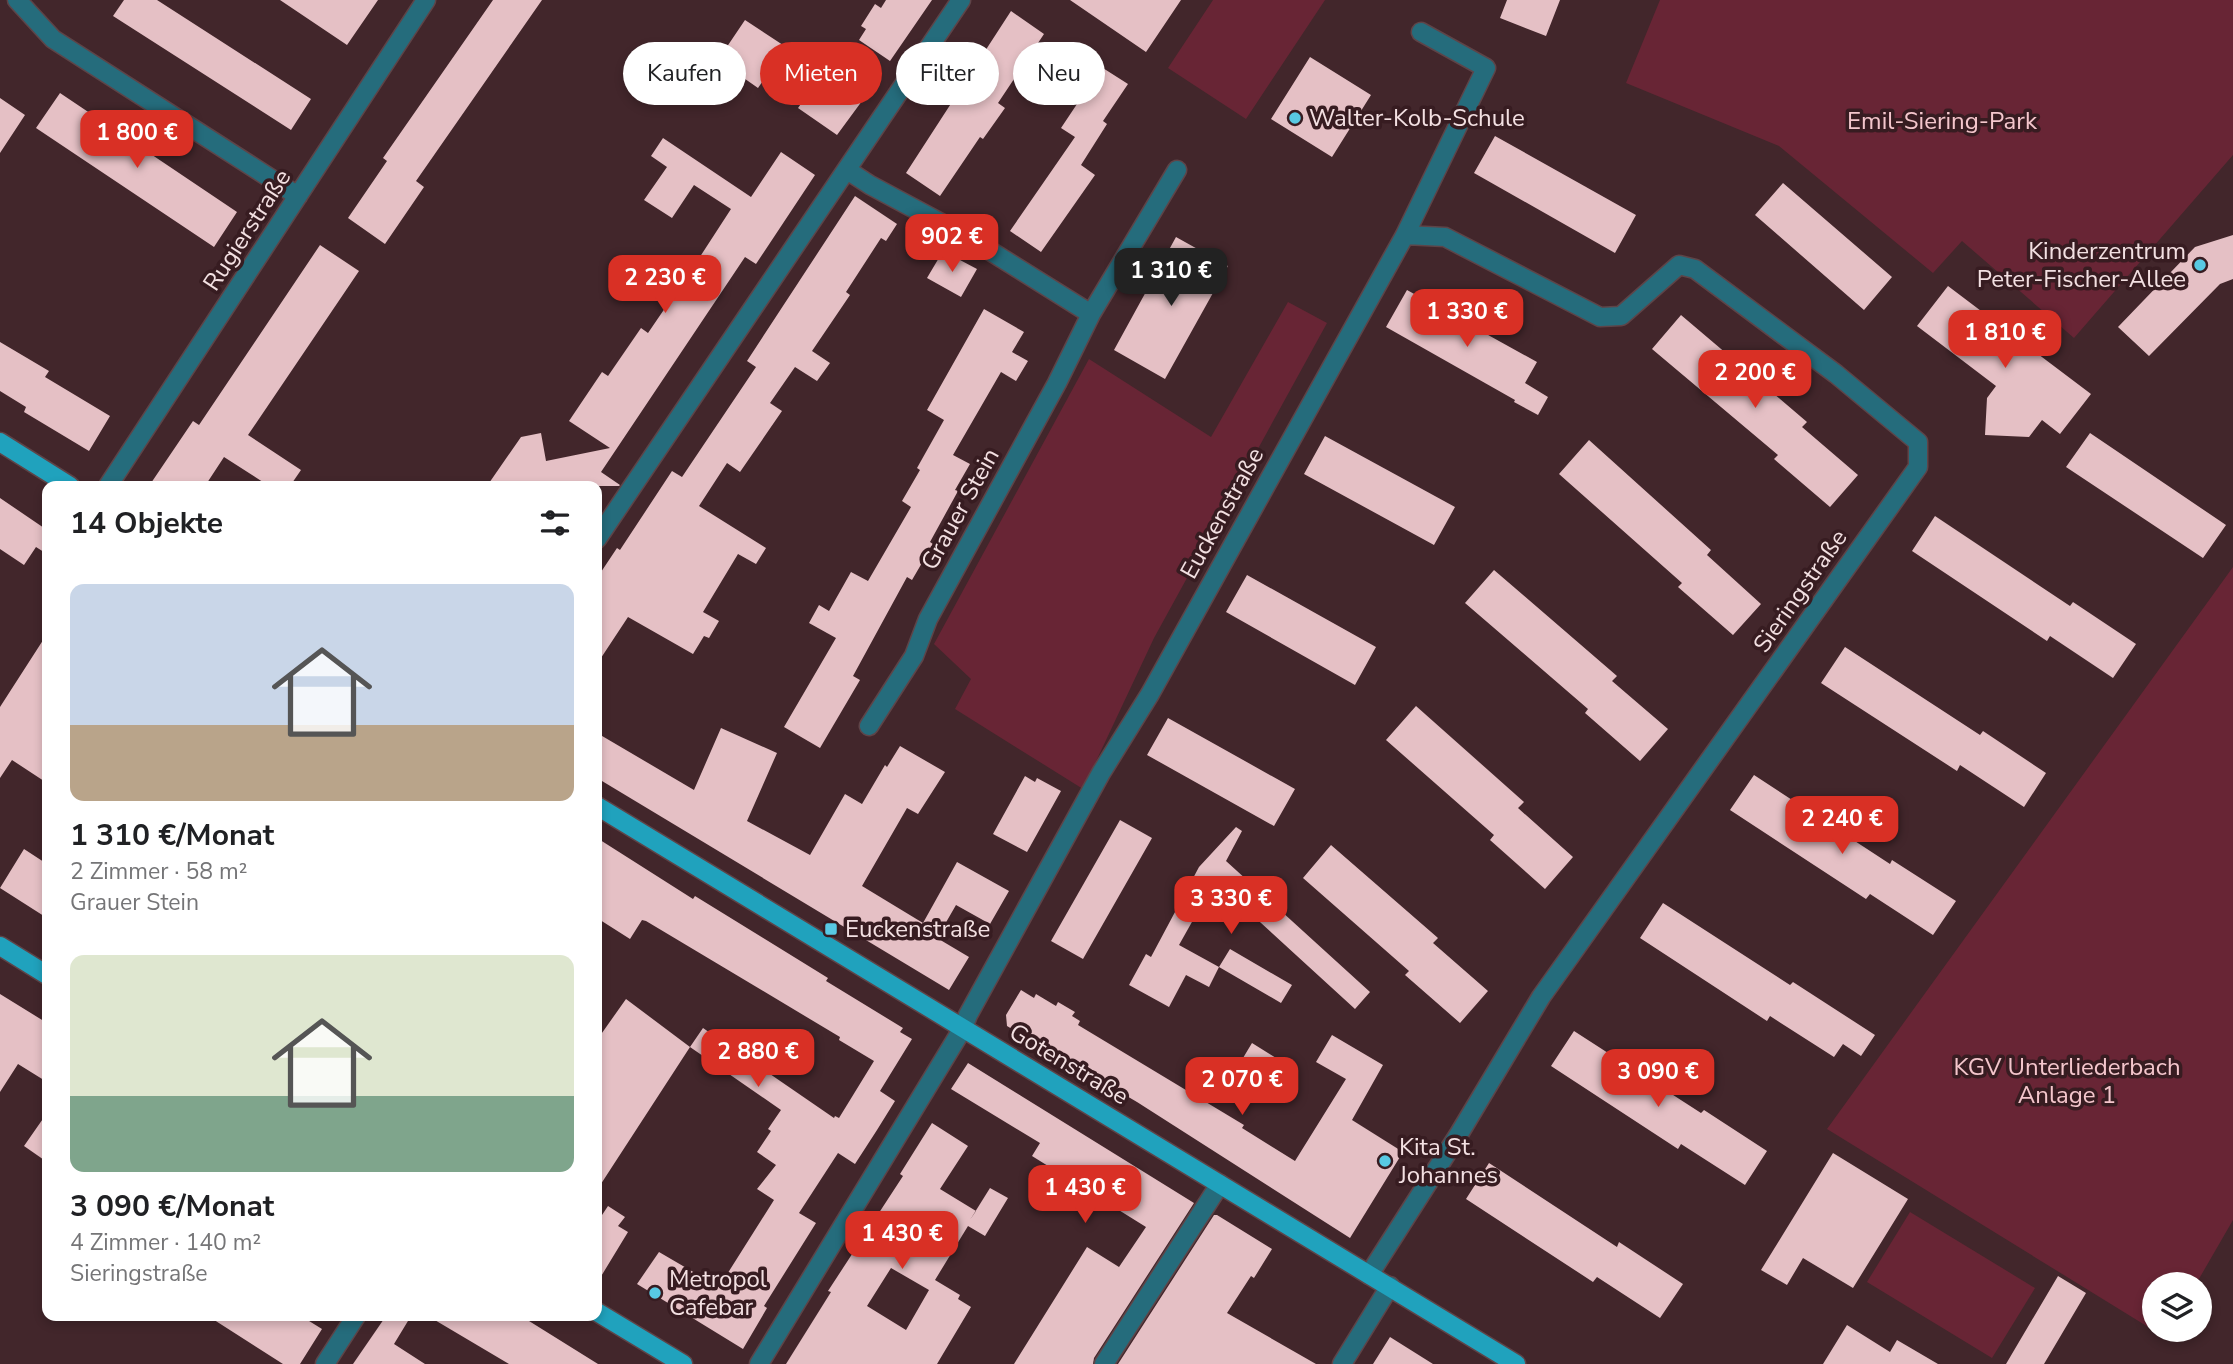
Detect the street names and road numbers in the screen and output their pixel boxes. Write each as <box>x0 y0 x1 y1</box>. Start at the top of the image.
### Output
street label: Rugierstraße <box>196 163 298 297</box>
street label: Grauer Stein <box>913 442 1007 576</box>
street label: Euckenstraße <box>1173 442 1271 584</box>
street label: Sieringstraße <box>1746 523 1854 659</box>
street label: Gotenstraße <box>1003 1016 1135 1112</box>

